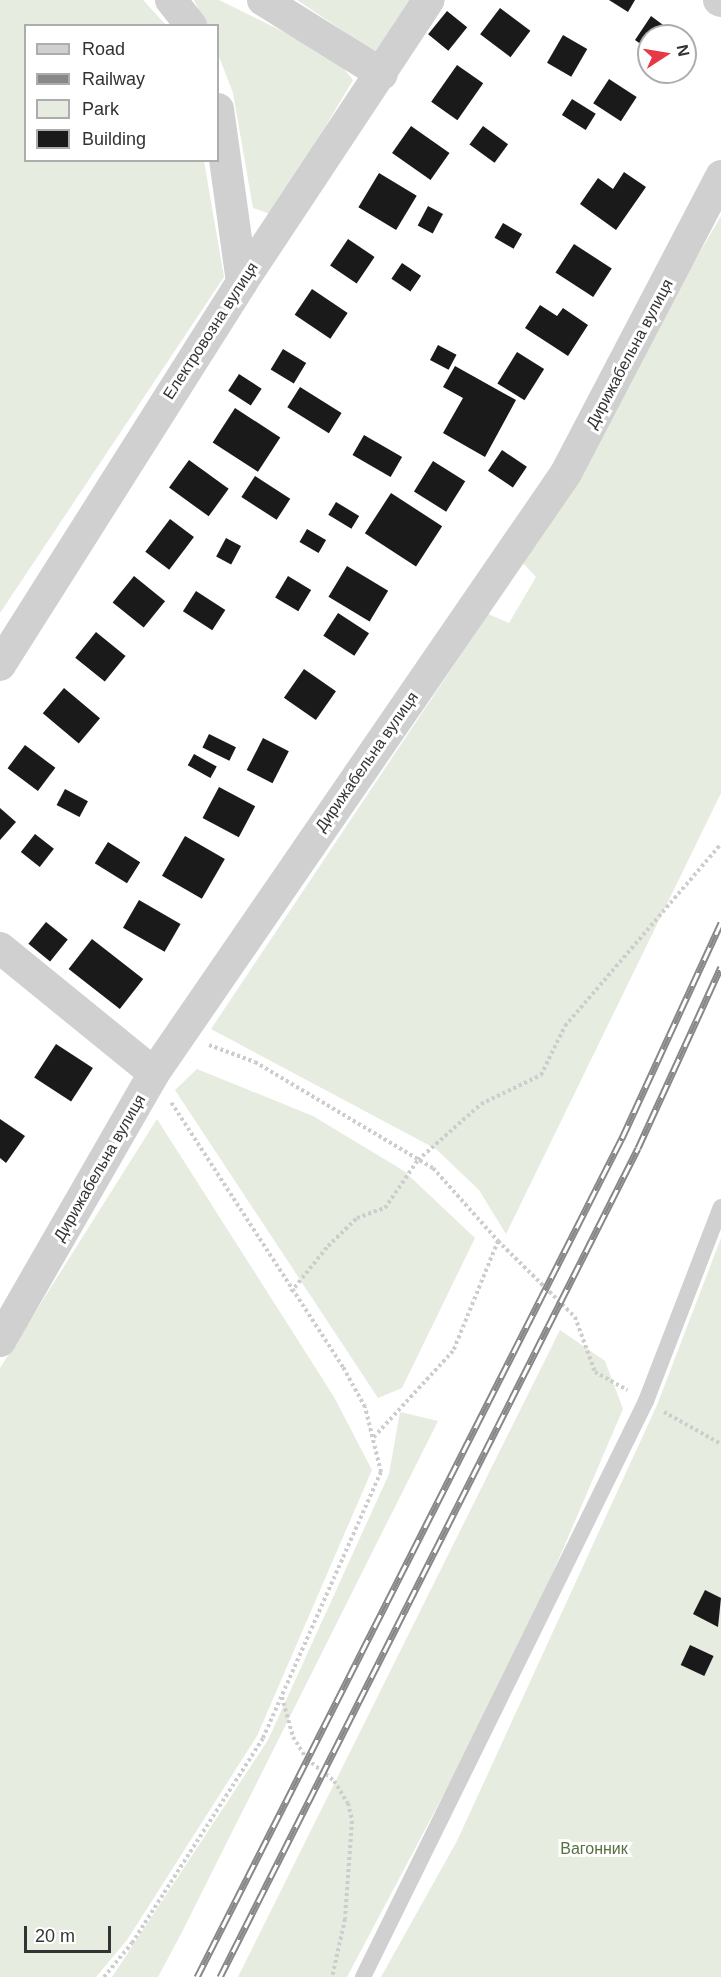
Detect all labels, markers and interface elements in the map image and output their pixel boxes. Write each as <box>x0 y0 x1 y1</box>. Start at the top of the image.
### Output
legend <box>24 24 219 162</box>
north arrow <box>637 24 697 84</box>
text: Road <box>82 39 125 59</box>
text: N <box>674 43 693 58</box>
text: Railway <box>82 69 145 89</box>
text: Park <box>82 99 119 119</box>
text: Building <box>82 129 146 149</box>
street label: Електровозна вулиця <box>159 259 263 403</box>
street label: Дирижабельна вулиця <box>582 276 678 432</box>
street label: Дирижабельна вулиця <box>311 688 423 836</box>
street label: Дирижабельна вулиця <box>50 1091 150 1245</box>
park label: Вагонник <box>560 1839 628 1859</box>
scale bar <box>27 1914 114 1952</box>
text: 20 m <box>35 1926 75 1946</box>

